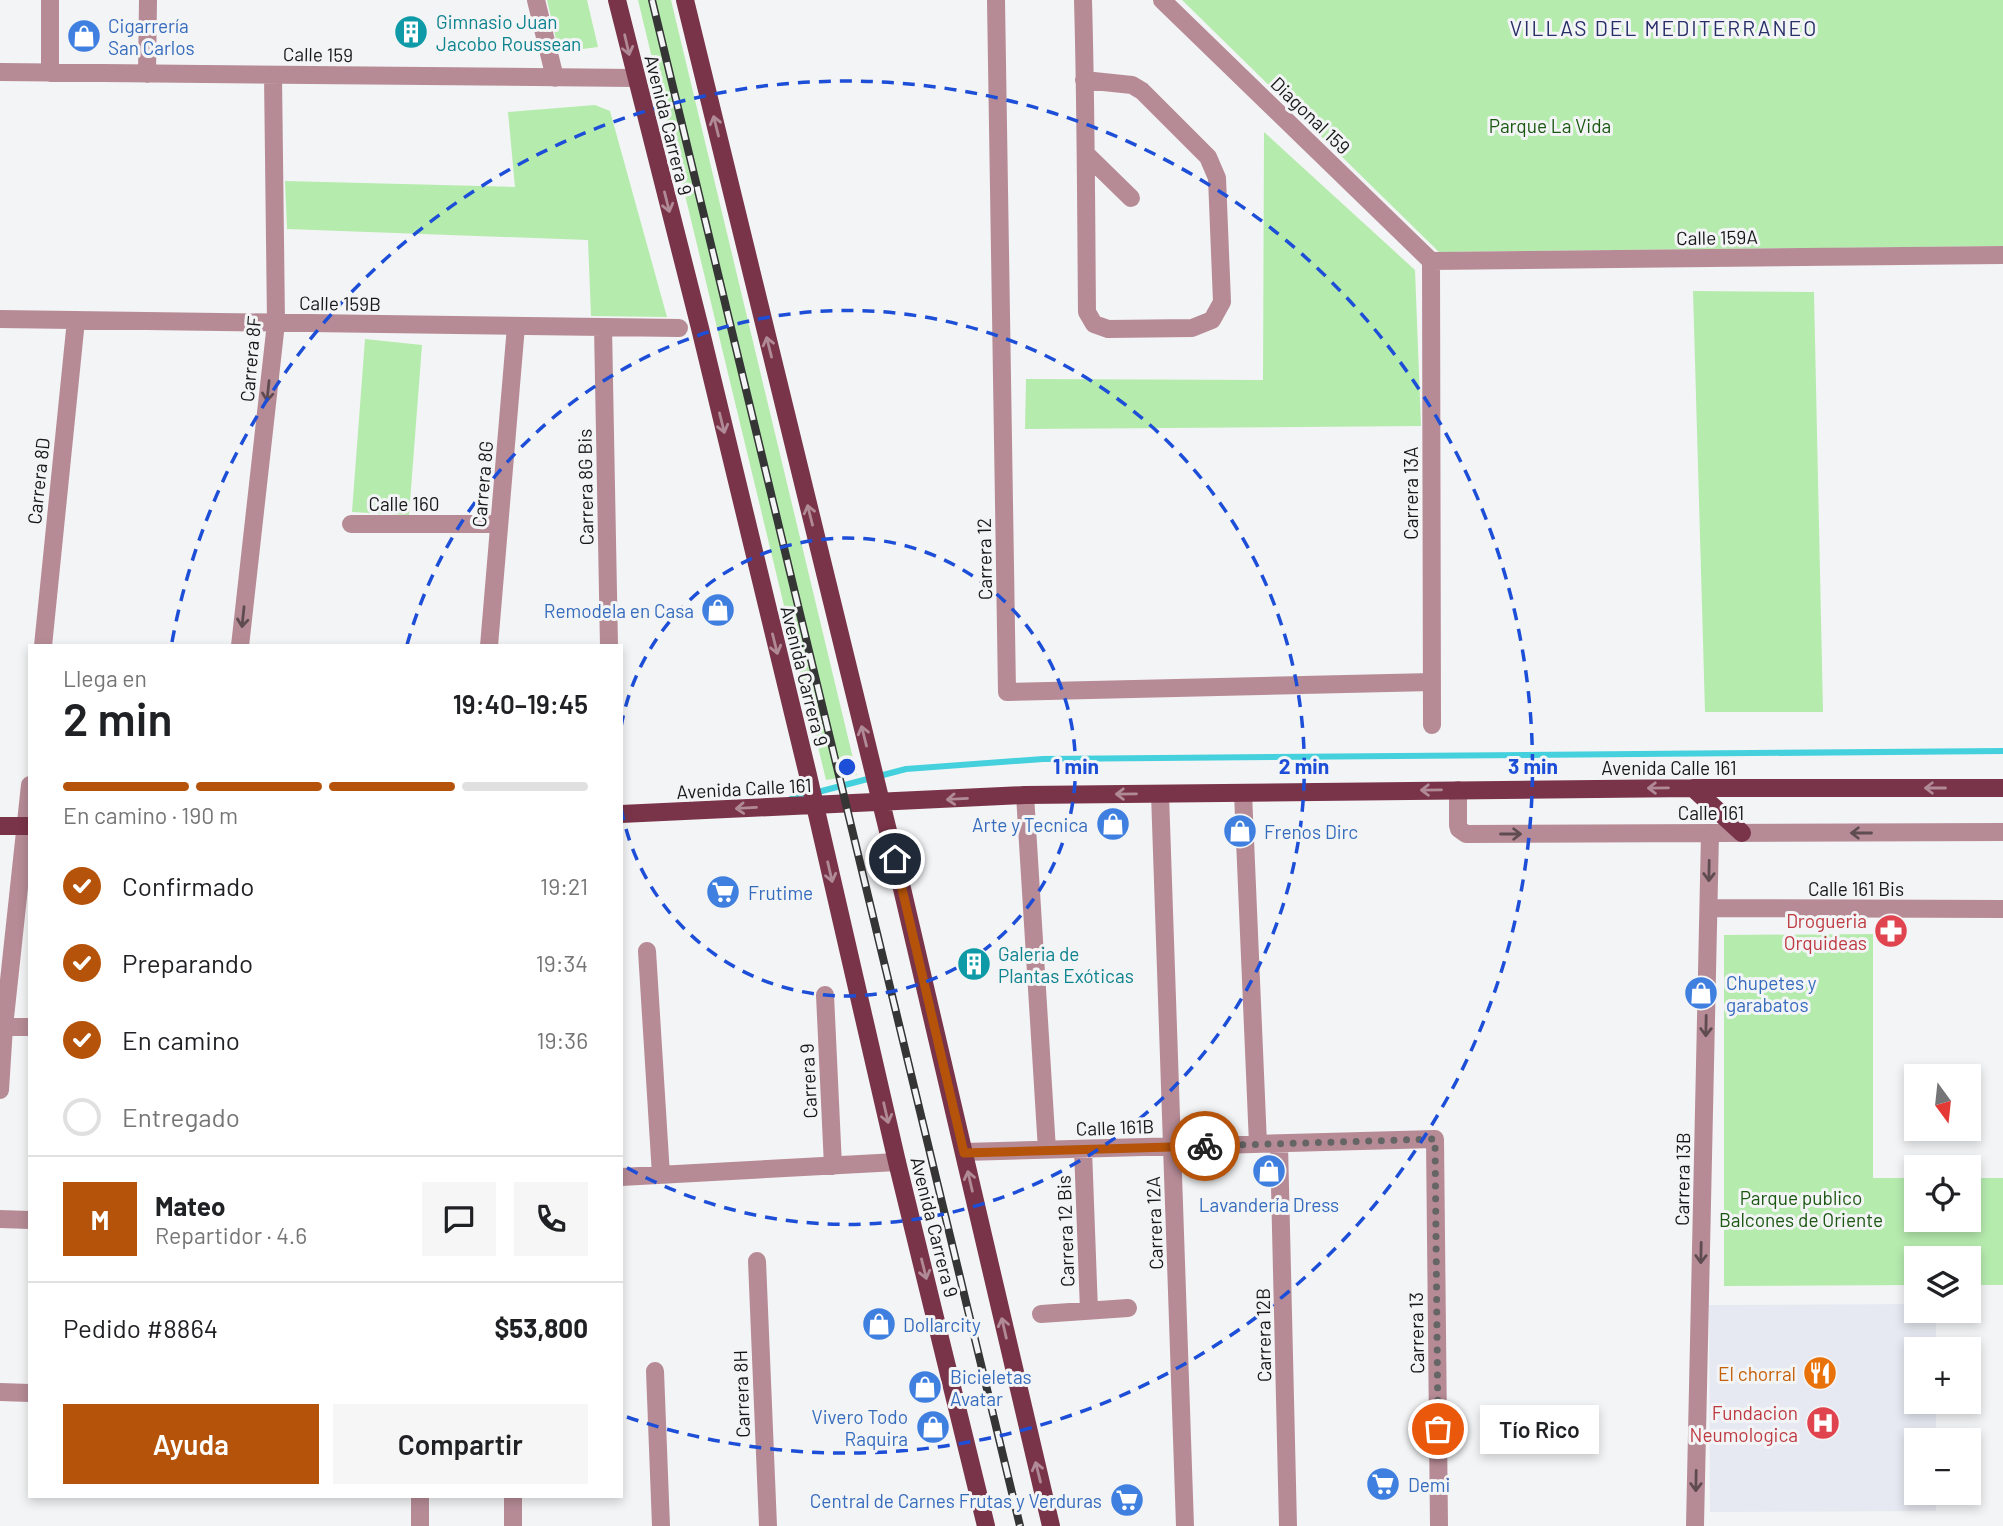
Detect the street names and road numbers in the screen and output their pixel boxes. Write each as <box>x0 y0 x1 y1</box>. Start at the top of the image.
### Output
street label: Calle 159 <box>283 42 353 66</box>
street label: Avenida Carrera 9 <box>640 52 698 198</box>
street label: Diagonal 159 <box>1267 72 1355 158</box>
street label: Calle 159A <box>1676 225 1758 249</box>
street label: Calle 159B <box>299 291 381 315</box>
street label: Carrera 8F <box>235 315 265 403</box>
street label: Carrera 8G Bis <box>572 429 598 545</box>
street label: Carrera 8D <box>22 437 54 525</box>
street label: Carrera 8G <box>467 440 497 528</box>
street label: Carrera 13A <box>1399 446 1422 540</box>
street label: Calle 160 <box>369 492 439 515</box>
street label: Carrera 12 <box>972 518 996 600</box>
street label: Avenida Carrera 9 <box>776 603 834 749</box>
street label: Avenida Calle 161 <box>1601 756 1737 779</box>
street label: Avenida Calle 161 <box>676 773 812 803</box>
street label: Calle 161 <box>1678 801 1744 824</box>
street label: Calle 161 Bis <box>1808 877 1904 900</box>
street label: Carrera 9 <box>795 1043 821 1119</box>
street label: Calle 161B <box>1075 1114 1155 1140</box>
street label: Carrera 13B <box>1670 1132 1694 1226</box>
street label: Avenida Carrera 9 <box>906 1154 964 1300</box>
street label: Carrera 12 Bis <box>1052 1175 1078 1287</box>
street label: Carrera 12A <box>1141 1176 1167 1270</box>
street label: Carrera 12B <box>1251 1288 1275 1382</box>
street label: Carrera 13 <box>1404 1292 1428 1374</box>
street label: Carrera 8H <box>728 1350 754 1438</box>

